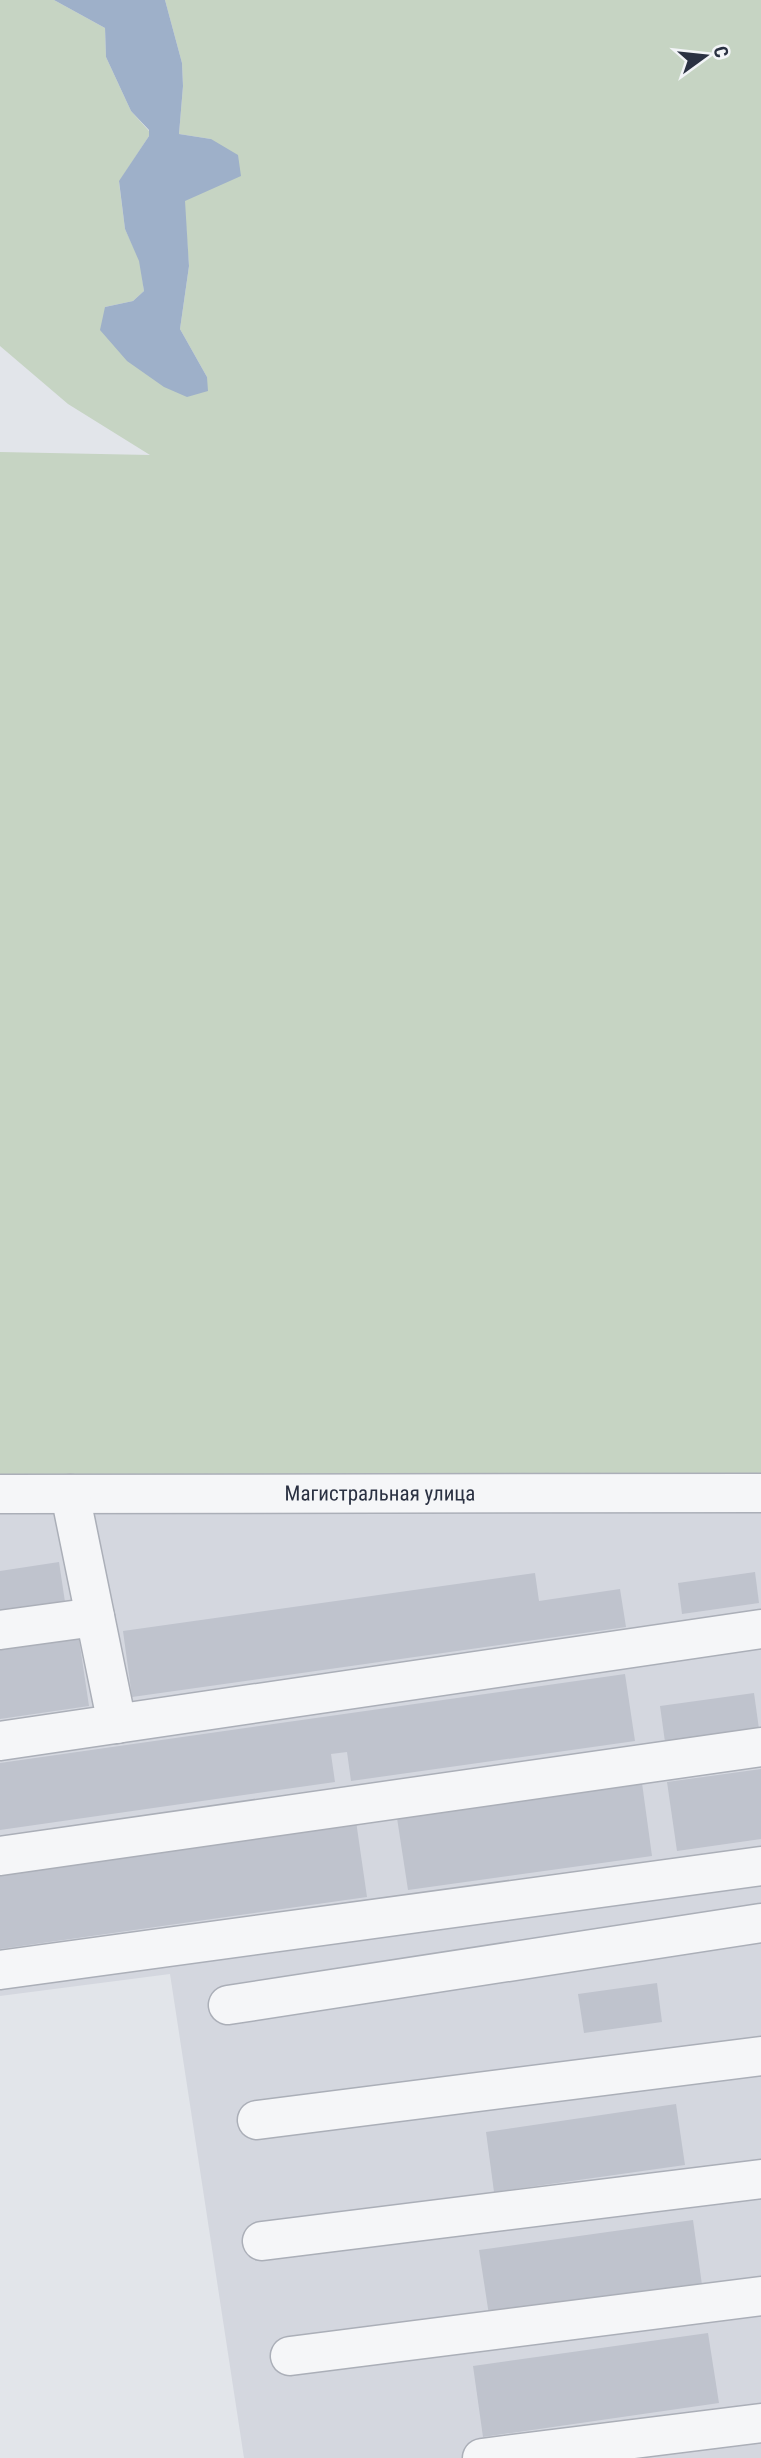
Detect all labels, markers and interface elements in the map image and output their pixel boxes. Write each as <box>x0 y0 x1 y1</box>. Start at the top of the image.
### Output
north arrow <box>670 21 740 91</box>
text: С <box>708 44 733 60</box>
street label: Магистральная улица <box>285 1481 475 1506</box>

